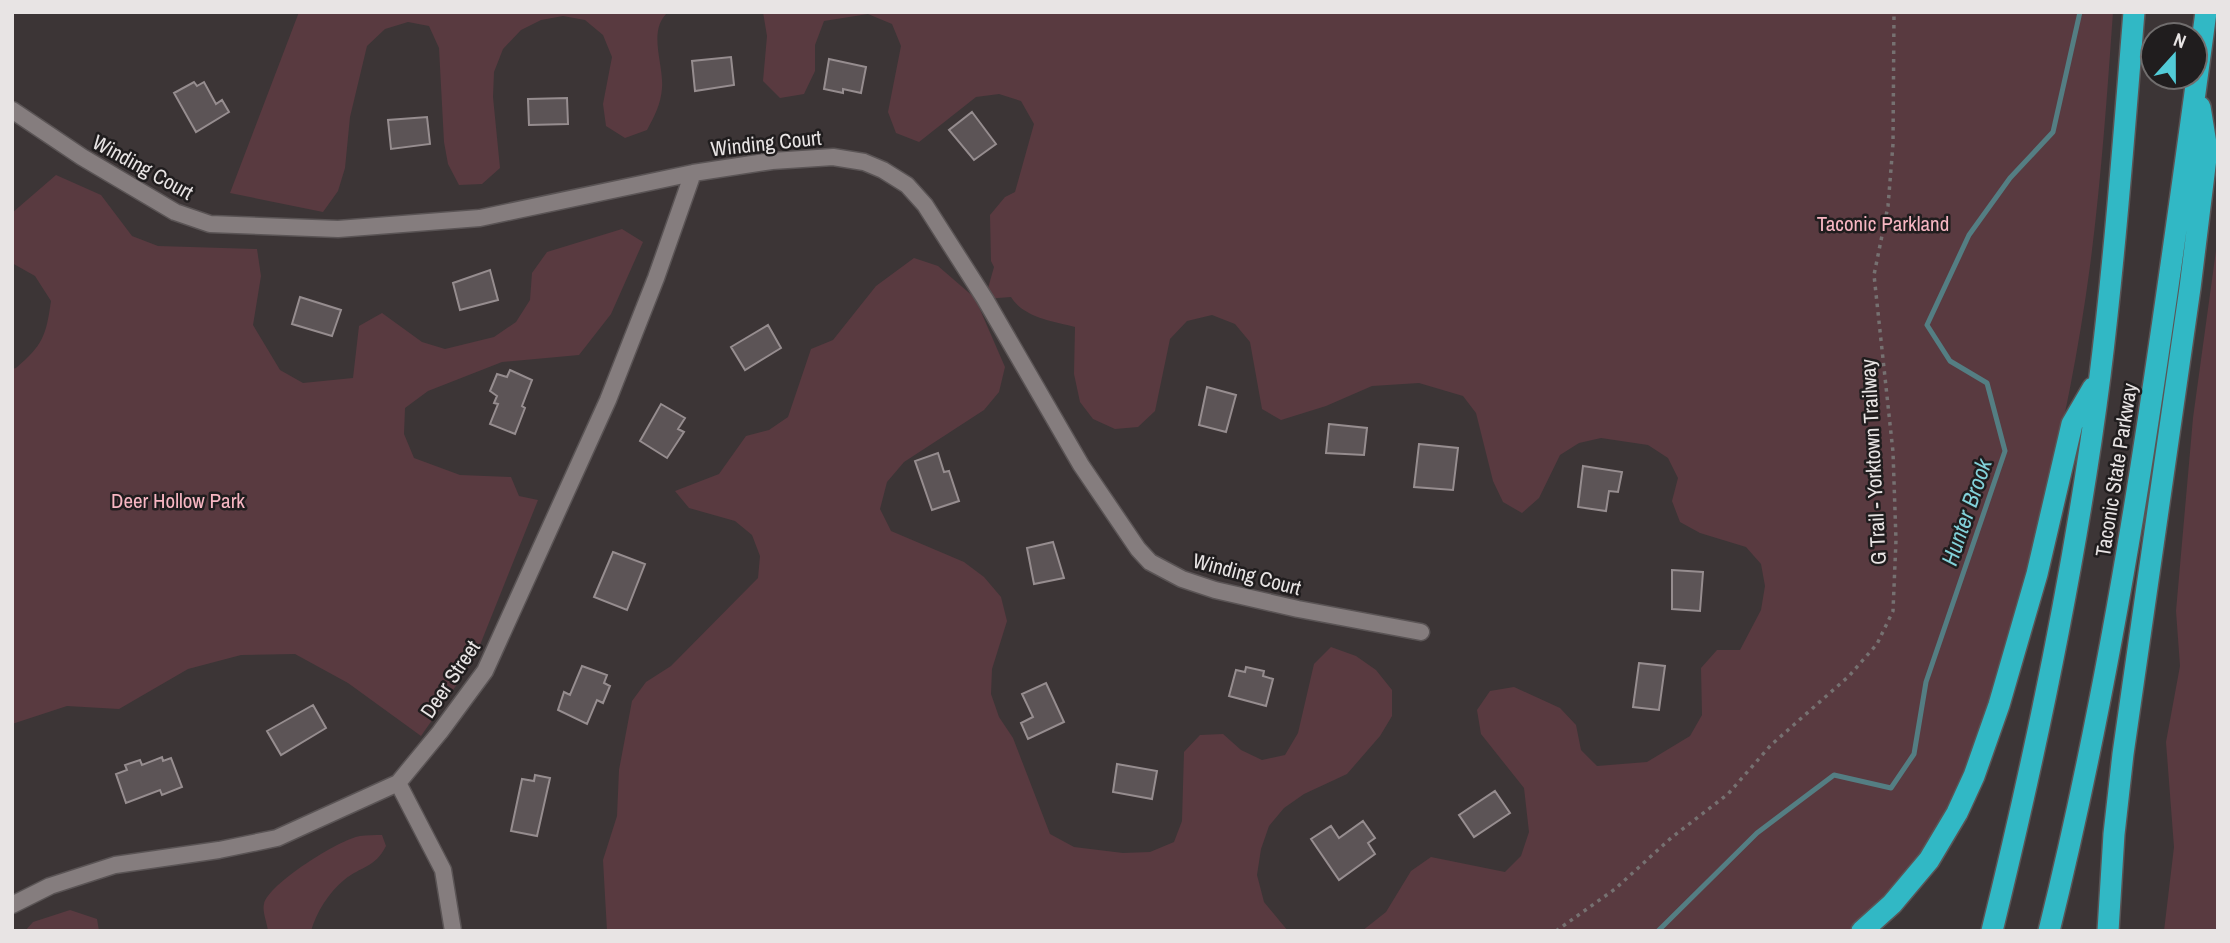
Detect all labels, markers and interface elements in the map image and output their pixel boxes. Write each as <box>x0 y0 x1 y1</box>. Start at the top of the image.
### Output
north arrow <box>2139 21 2209 91</box>
text: N <box>2170 26 2190 54</box>
street label: Winding Court <box>709 123 823 163</box>
street label: Winding Court <box>87 127 199 207</box>
park label: Taconic Parkland <box>1817 209 1949 238</box>
street label: G Trail - Yorktown Trailway <box>1853 358 1893 566</box>
street label: Taconic State Parkway <box>2088 381 2144 559</box>
water label: Hunter Brook <box>1933 453 1999 570</box>
park label: Deer Hollow Park <box>111 486 245 515</box>
street label: Winding Court <box>1190 546 1305 602</box>
street label: Deer Street <box>413 634 487 724</box>

